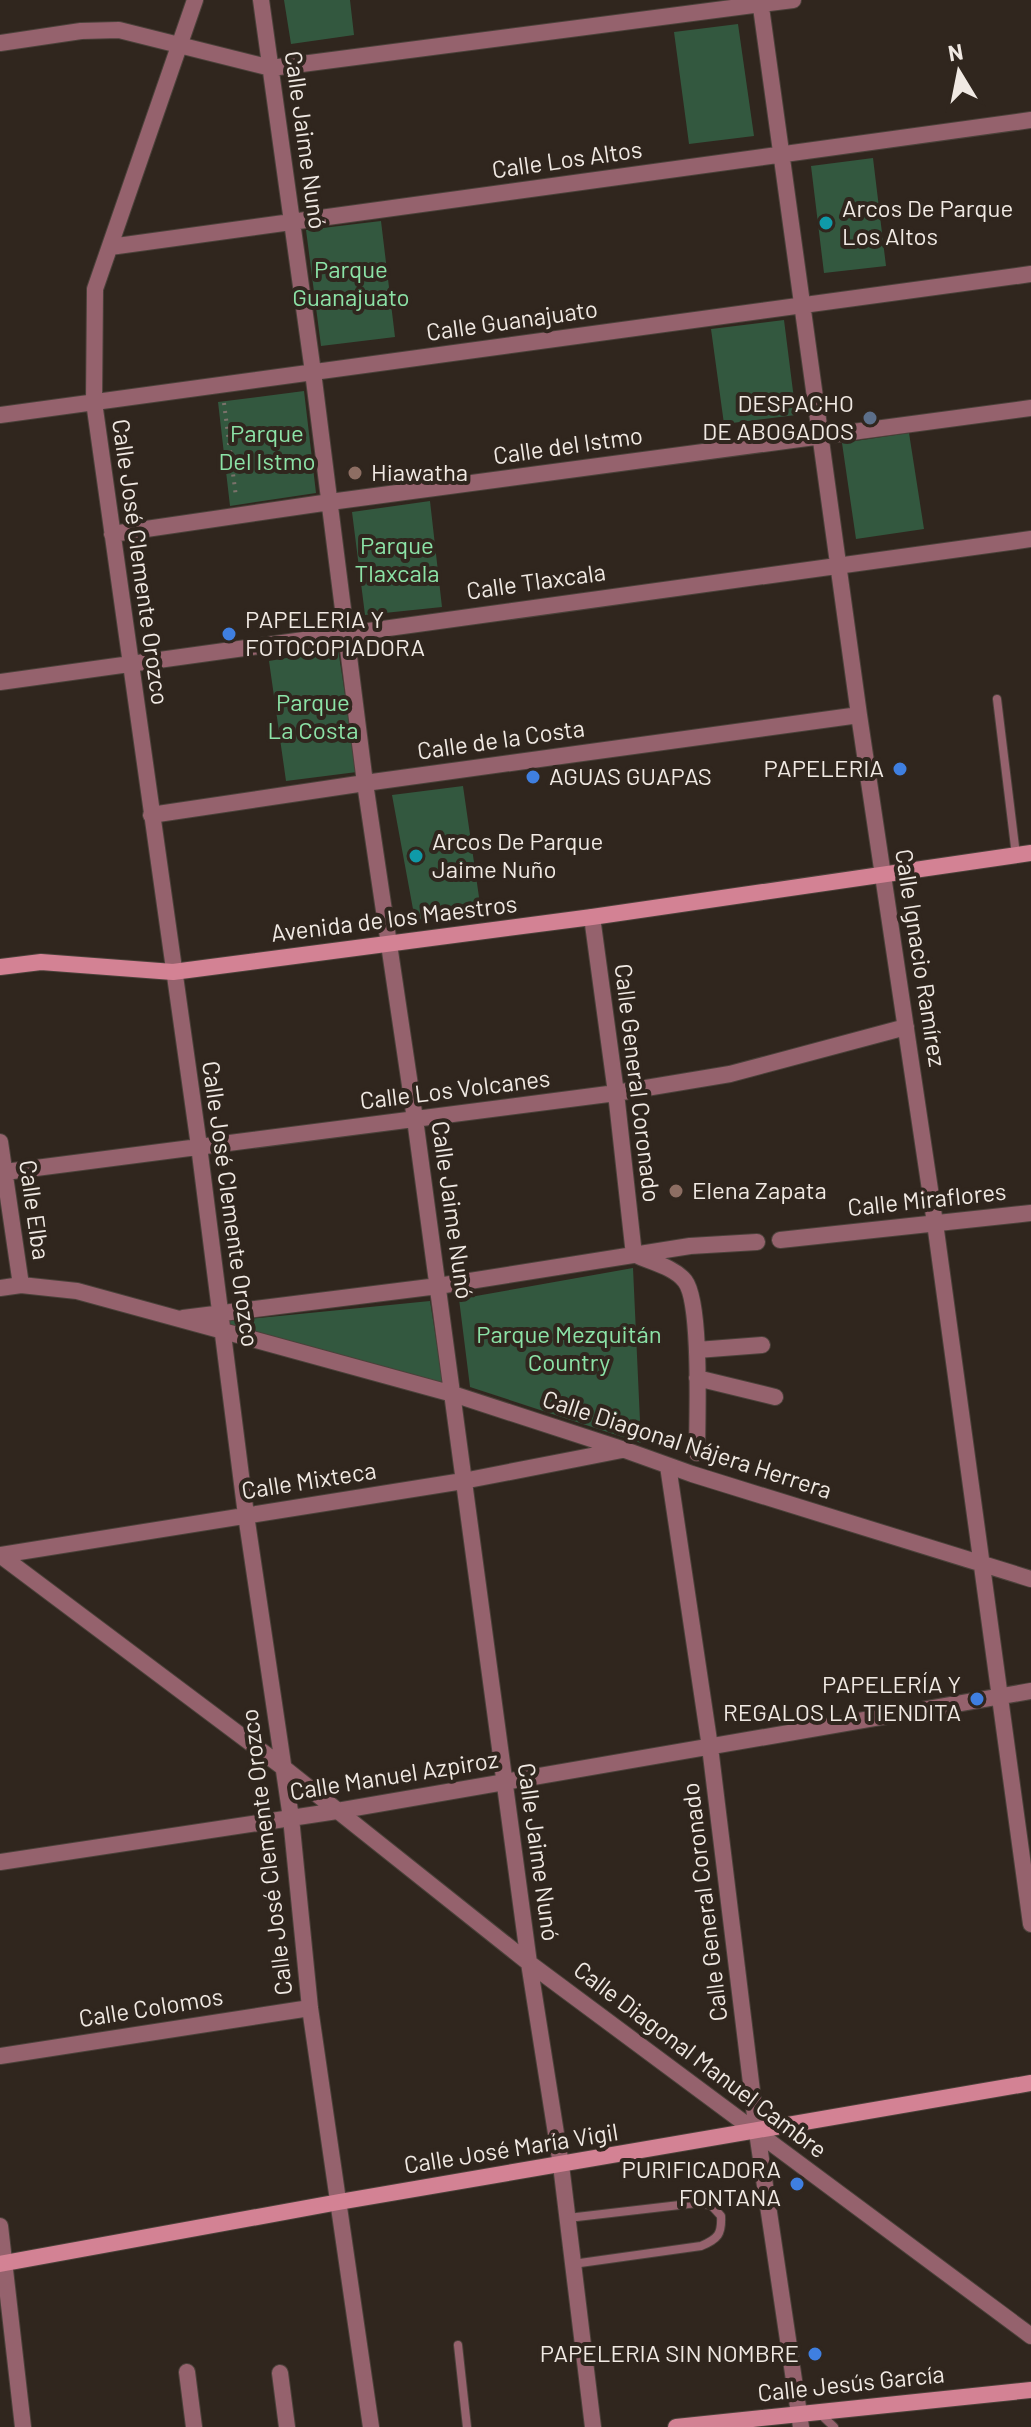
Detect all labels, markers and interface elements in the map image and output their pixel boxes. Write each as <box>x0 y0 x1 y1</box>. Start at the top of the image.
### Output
north arrow <box>919 32 999 112</box>
text: N <box>946 37 965 65</box>
street label: Calle Jaime Nunó <box>280 49 333 231</box>
street label: Calle Los Altos <box>490 134 644 183</box>
place label: Arcos De Parque Los Altos <box>842 193 1013 250</box>
marker: Arcos De Parque Los Altos <box>817 214 835 232</box>
park label: Parque Guanajuato <box>292 254 410 311</box>
street label: Calle Guanajuato <box>424 293 599 346</box>
place label: DESPACHO DE ABOGADOS <box>702 388 854 445</box>
marker: DESPACHO DE ABOGADOS <box>861 409 879 427</box>
street label: Calle José Clemente Orozco <box>107 417 176 707</box>
park label: Parque Del Istmo <box>218 418 316 475</box>
street label: Calle del Istmo <box>491 420 644 469</box>
place label: Hiawatha <box>371 457 468 486</box>
marker: Hiawatha <box>346 464 364 482</box>
park label: Parque Tlaxcala <box>355 530 439 587</box>
street label: Calle Tlaxcala <box>464 556 607 605</box>
place label: PAPELERIA Y FOTOCOPIADORA <box>245 604 425 661</box>
marker: PAPELERIA Y FOTOCOPIADORA <box>220 625 238 643</box>
park label: Parque La Costa <box>268 687 358 744</box>
street label: Calle de la Costa <box>415 712 586 765</box>
place label: PAPELERIA <box>763 753 884 782</box>
marker: PAPELERIA <box>891 760 909 778</box>
place label: AGUAS GUAPAS <box>549 761 712 790</box>
marker: AGUAS GUAPAS <box>524 768 542 786</box>
place label: Arcos De Parque Jaime Nuño <box>432 826 603 883</box>
marker: Arcos De Parque Jaime Nuño <box>407 847 425 865</box>
street label: Calle Ignacio Ramírez <box>890 847 953 1069</box>
street label: Avenida de los Maestros <box>269 888 519 947</box>
street label: Calle General Coronado <box>609 962 668 1204</box>
street label: Calle José Clemente Orozco <box>197 1059 266 1349</box>
street label: Calle Los Volcanes <box>358 1062 552 1115</box>
street label: Calle Jaime Nunó <box>427 1119 480 1301</box>
street label: Calle Elba <box>14 1158 57 1262</box>
place label: Elena Zapata <box>692 1175 827 1204</box>
street label: Calle Miraflores <box>846 1176 1008 1221</box>
marker: Elena Zapata <box>667 1182 685 1200</box>
park label: Parque Mezquitán Country <box>476 1319 662 1376</box>
street label: Calle Diagonal Nájera Herrera <box>539 1383 836 1504</box>
street label: Calle Mixteca <box>239 1455 378 1504</box>
place label: PAPELERÍA Y REGALOS LA TIENDITA <box>723 1669 961 1726</box>
marker: PAPELERÍA Y REGALOS LA TIENDITA <box>968 1690 986 1708</box>
street label: Calle José Clemente Orozco <box>234 1707 297 1997</box>
street label: Calle Manuel Azpiroz <box>287 1744 500 1805</box>
street label: Calle Jaime Nunó <box>513 1761 566 1943</box>
street label: Calle General Coronado <box>674 1781 733 2023</box>
street label: Calle Diagonal Manuel Cambre <box>569 1954 833 2163</box>
street label: Calle Colomos <box>76 1981 225 2032</box>
street label: Calle José María Vigil <box>402 2116 620 2179</box>
place label: PURIFICADORA FONTANA <box>622 2154 781 2211</box>
marker: PURIFICADORA FONTANA <box>788 2175 806 2193</box>
place label: PAPELERIA SIN NOMBRE <box>540 2338 799 2367</box>
marker: PAPELERIA SIN NOMBRE <box>806 2345 824 2363</box>
street label: Calle Jesús García <box>756 2358 946 2407</box>

